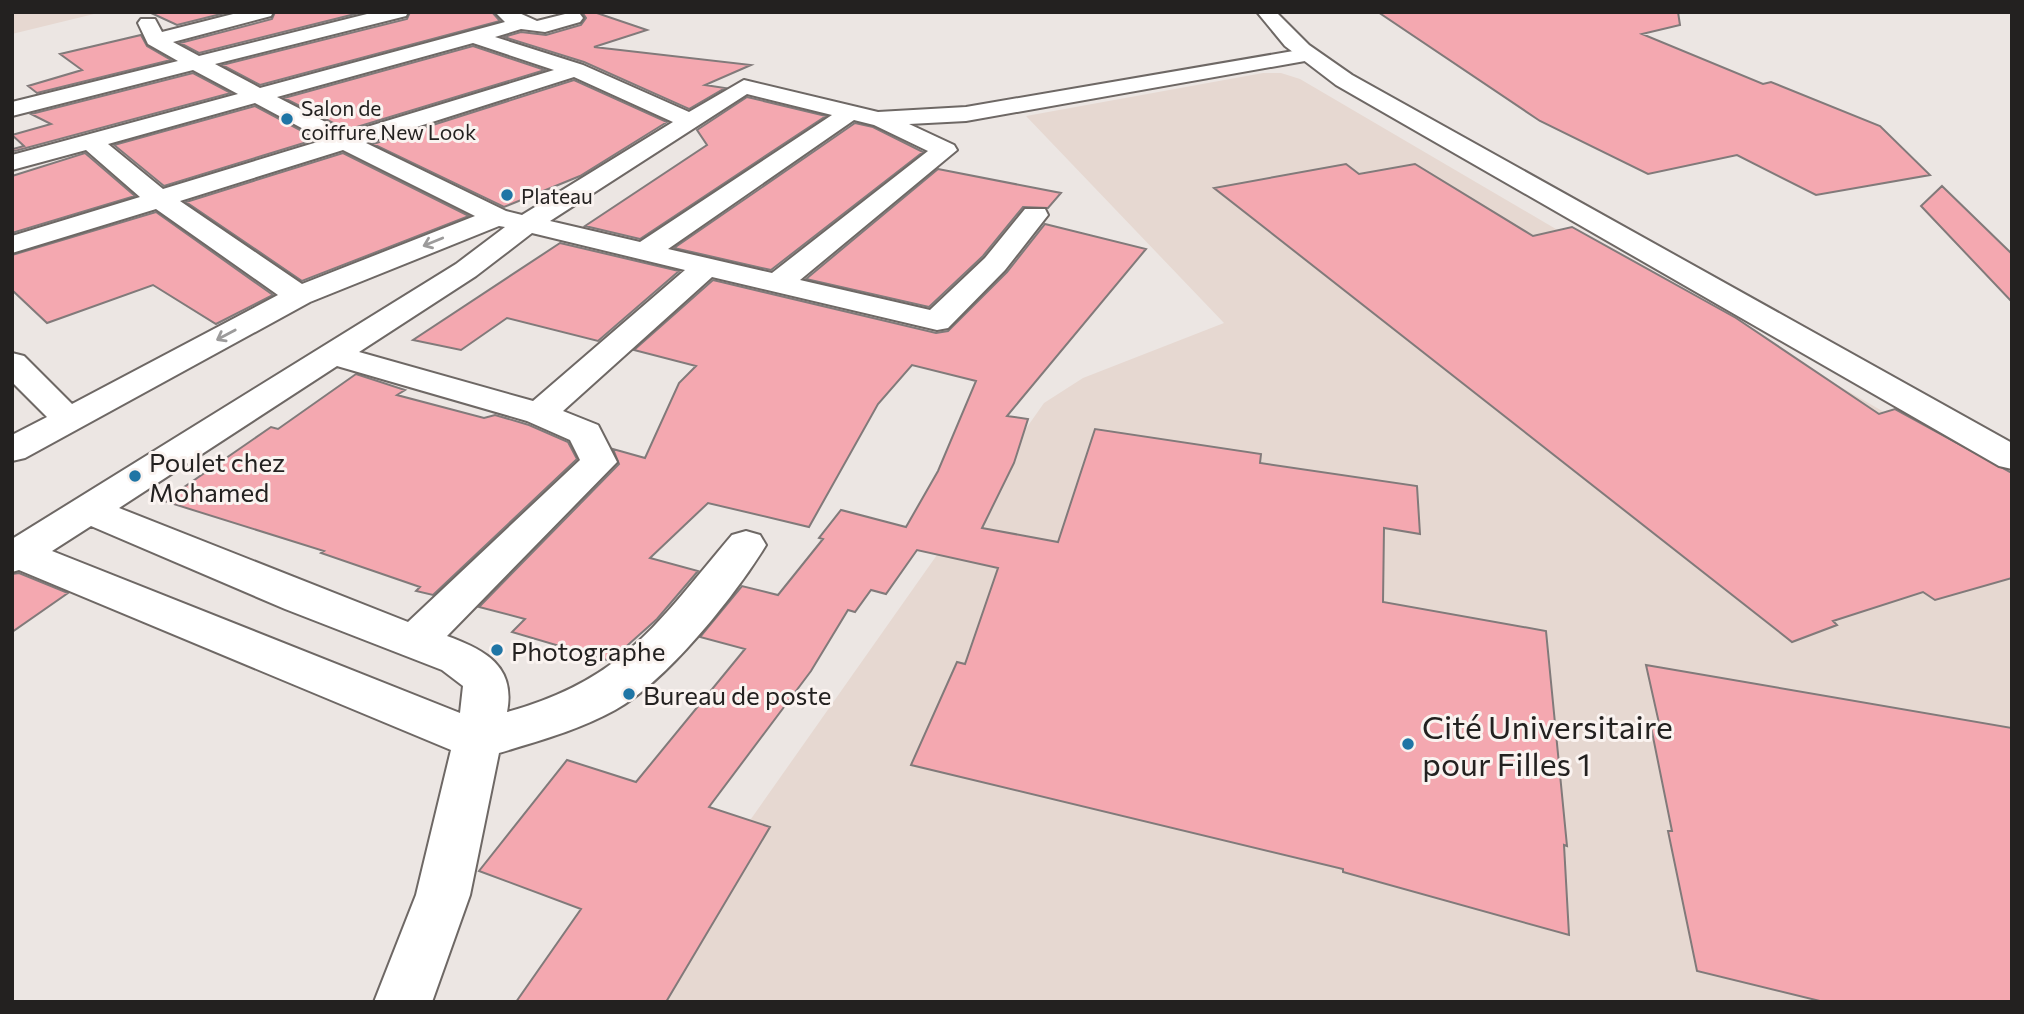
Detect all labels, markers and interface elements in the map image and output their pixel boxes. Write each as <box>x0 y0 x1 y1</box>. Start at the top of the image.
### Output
place label: Salon de coiffure New Look <box>301 95 476 144</box>
marker: Salon de coiffure New Look <box>279 111 295 127</box>
place label: Plateau <box>521 183 593 208</box>
marker: Plateau <box>499 187 515 203</box>
one-way arrow <box>423 237 445 250</box>
one-way arrow <box>216 329 237 342</box>
place label: Poulet chez Mohamed <box>149 446 285 507</box>
marker: Poulet chez Mohamed <box>127 468 143 484</box>
place label: Photographe <box>511 635 665 666</box>
marker: Photographe <box>489 642 505 658</box>
place label: Bureau de poste <box>643 679 831 710</box>
marker: Bureau de poste <box>621 686 637 702</box>
place label: Cité Universitaire pour Filles 1 <box>1422 706 1673 783</box>
marker: Cité Universitaire pour Filles 1 <box>1400 736 1416 752</box>

